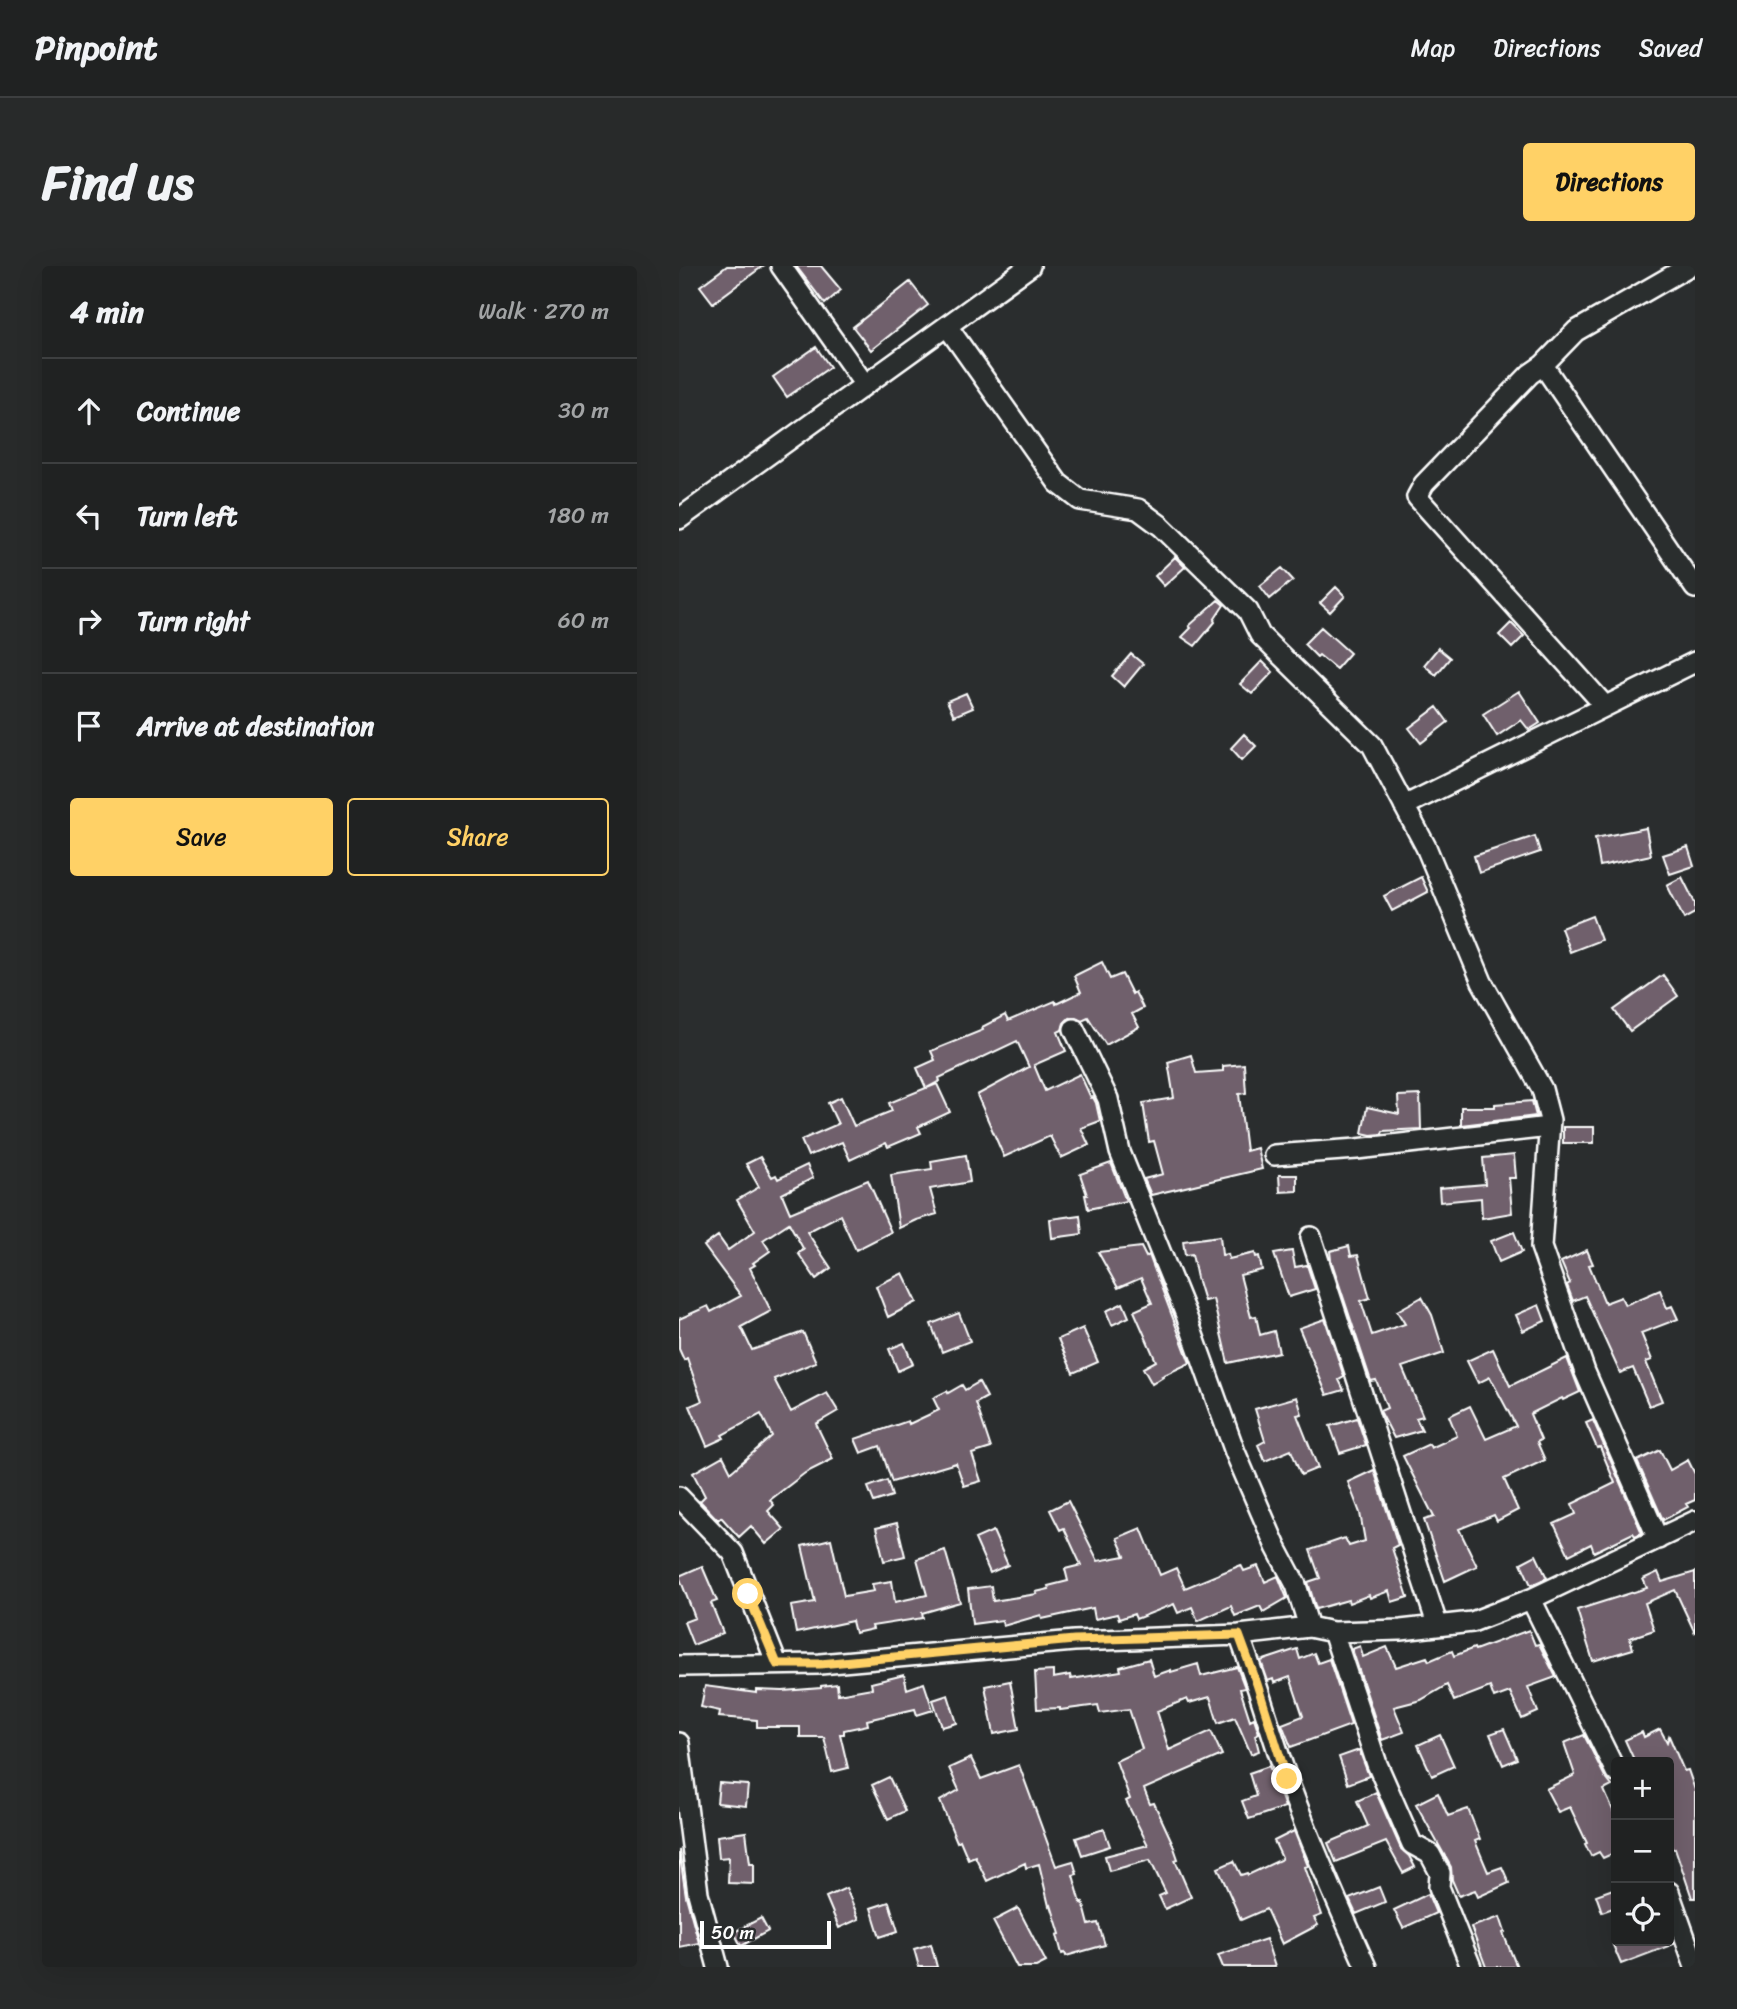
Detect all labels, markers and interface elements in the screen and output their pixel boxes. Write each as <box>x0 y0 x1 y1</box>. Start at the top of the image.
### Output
text: Pinpoint <box>35 19 158 77</box>
text: Map <box>1411 27 1455 69</box>
text: Directions <box>1493 27 1601 69</box>
text: Saved <box>1639 27 1702 69</box>
text: Find us <box>42 139 194 226</box>
button: Directions <box>1523 143 1695 221</box>
text: 4 min <box>70 285 144 339</box>
text: Walk · 270 m <box>478 291 609 332</box>
text: Continue <box>137 388 240 434</box>
text: 30 m <box>558 390 609 431</box>
icon: ahead <box>70 392 108 430</box>
text: Turn left <box>137 493 237 539</box>
text: 180 m <box>547 495 609 536</box>
icon: left <box>70 497 108 535</box>
text: Turn right <box>137 598 250 644</box>
text: 60 m <box>558 600 609 641</box>
icon: right <box>70 602 108 640</box>
text: Arrive at destination <box>137 703 374 749</box>
icon: arrive <box>70 707 108 745</box>
button: Save <box>70 798 333 876</box>
button: Share <box>347 798 609 876</box>
route start <box>732 1578 763 1609</box>
map controls <box>1611 1757 1674 1946</box>
button: + <box>1611 1757 1674 1820</box>
route end <box>1271 1763 1302 1794</box>
button: − <box>1611 1820 1674 1883</box>
button: locate <box>1611 1883 1674 1946</box>
text: 50 m <box>711 1916 754 1949</box>
scale bar <box>700 1918 831 1950</box>

